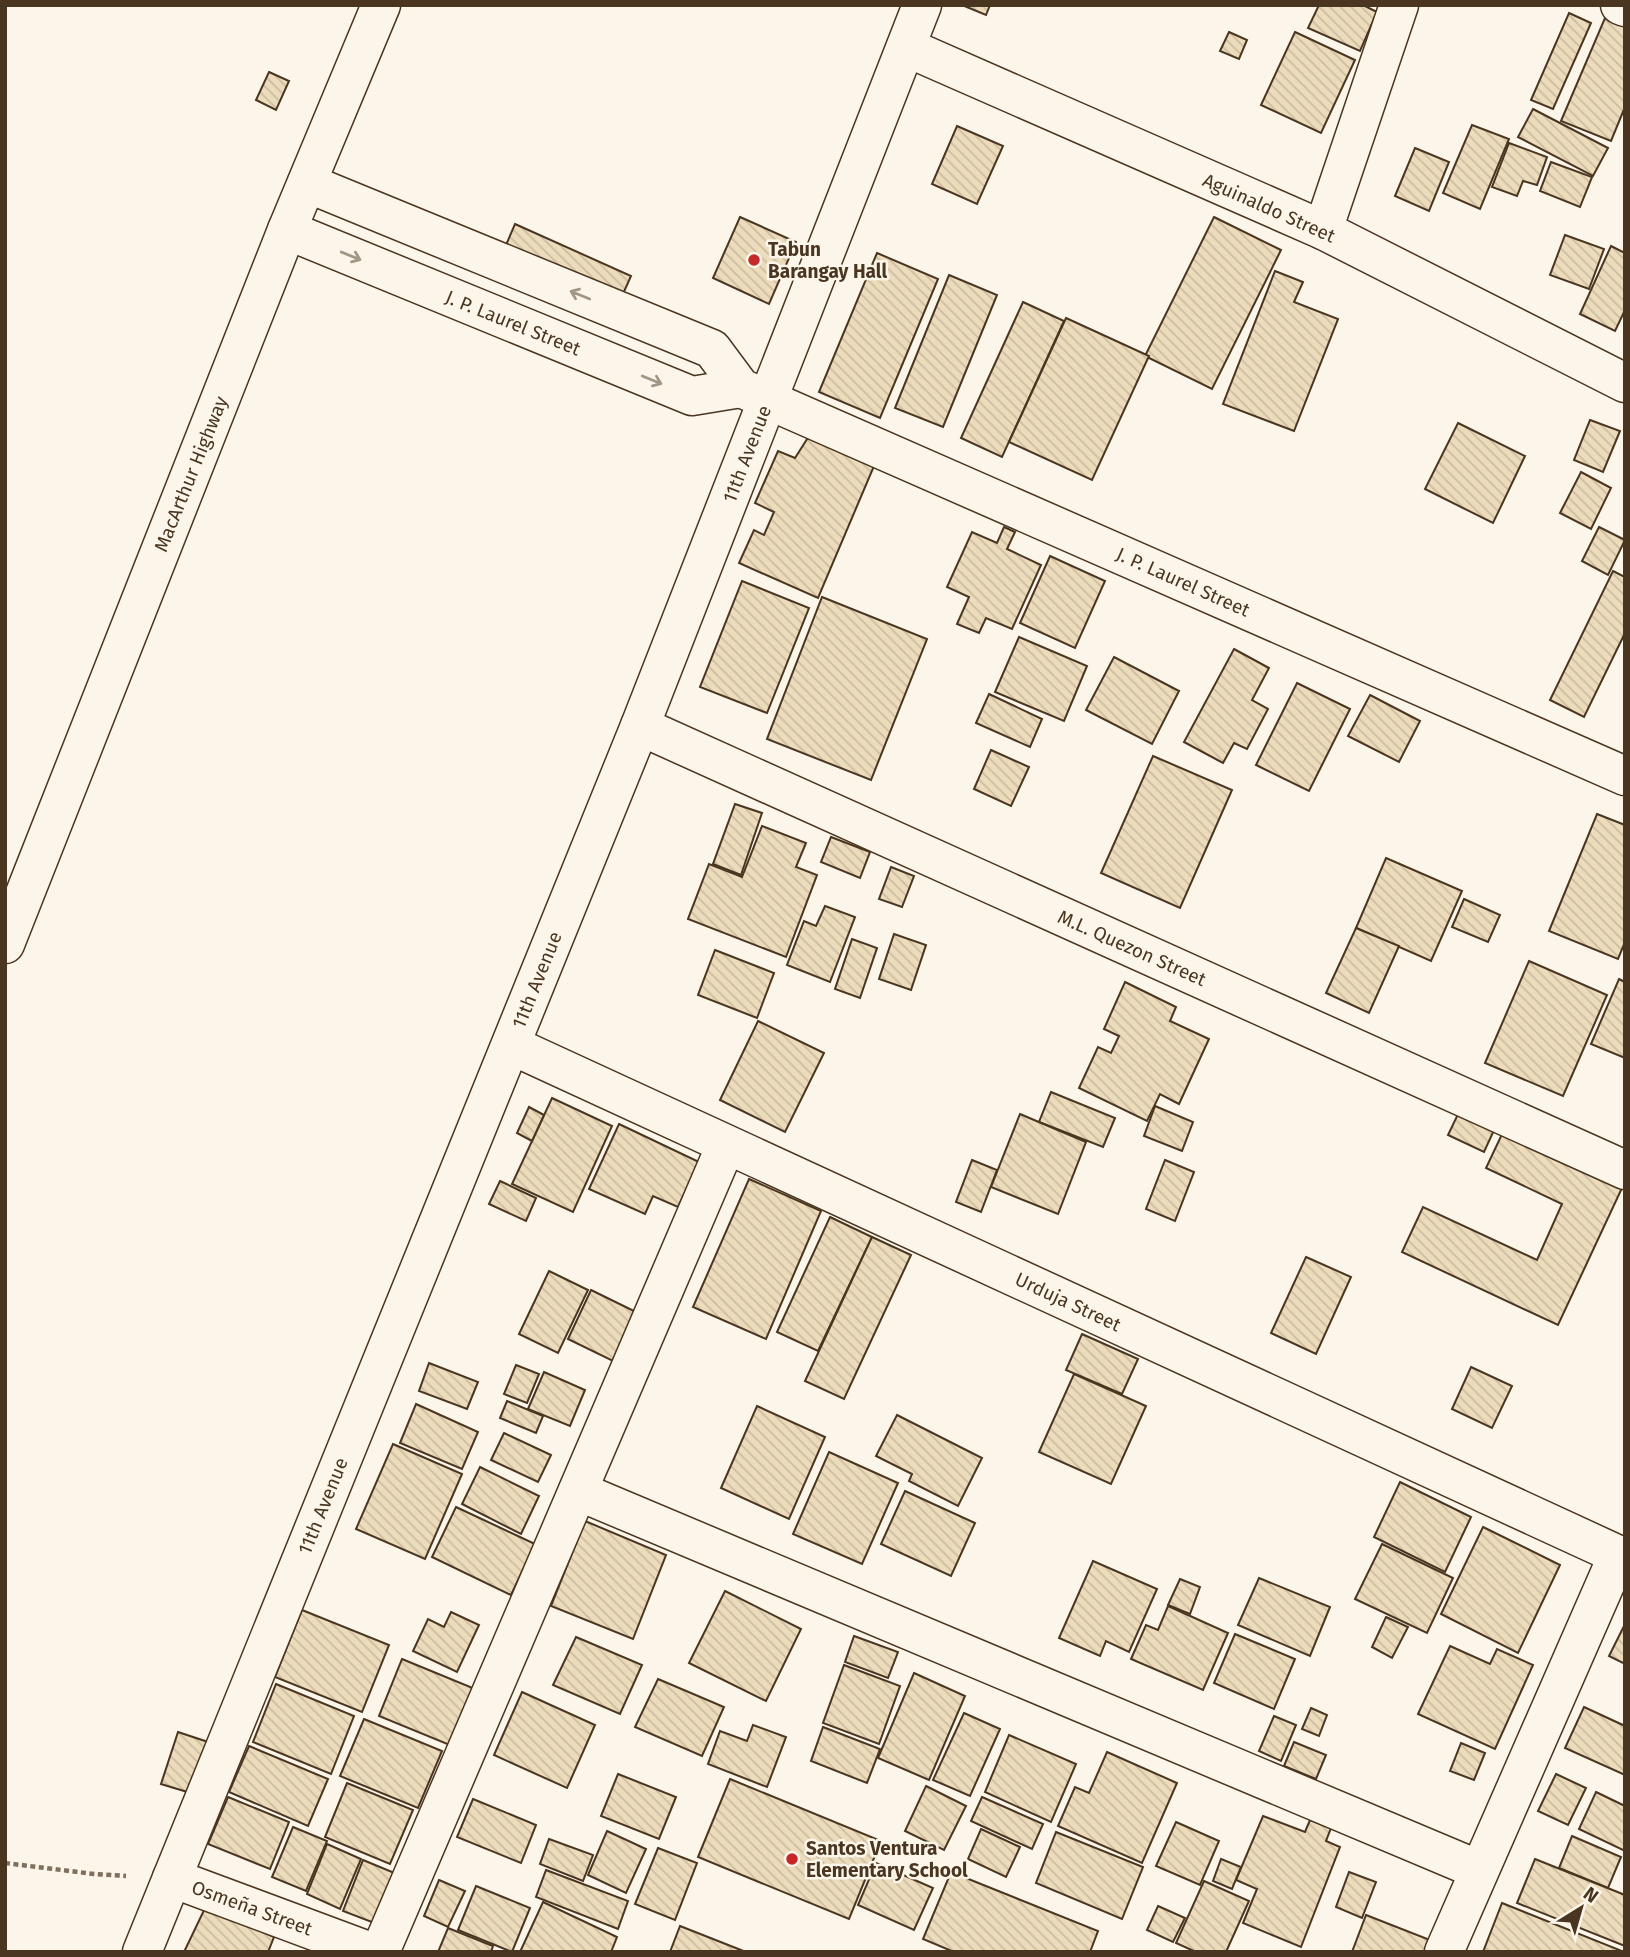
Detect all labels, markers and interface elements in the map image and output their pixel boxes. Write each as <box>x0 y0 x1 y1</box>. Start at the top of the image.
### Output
street label: Aguinaldo Street <box>1199 168 1339 248</box>
place label: Tabun Barangay Hall <box>768 238 887 283</box>
one-way arrow <box>339 251 361 264</box>
marker: Tabun Barangay Hall <box>746 252 762 268</box>
street label: J. P. Laurel Street <box>442 285 584 361</box>
one-way arrow <box>570 288 591 301</box>
one-way arrow <box>640 374 662 387</box>
street label: MacArthur Highway <box>149 392 233 555</box>
street label: 11th Avenue <box>718 402 776 506</box>
street label: J. P. Laurel Street <box>1113 542 1253 622</box>
street label: M.L. Quezon Street <box>1054 905 1210 991</box>
street label: 11th Avenue <box>507 928 567 1032</box>
street label: Urduja Street <box>1011 1267 1125 1337</box>
street label: 11th Avenue <box>293 1454 353 1558</box>
place label: Santos Ventura Elementary School <box>806 1837 968 1882</box>
marker: Santos Ventura Elementary School <box>784 1851 800 1867</box>
north arrow <box>1546 1873 1616 1943</box>
street label: Osmeña Street <box>189 1876 316 1941</box>
text: N <box>1579 1882 1603 1908</box>

